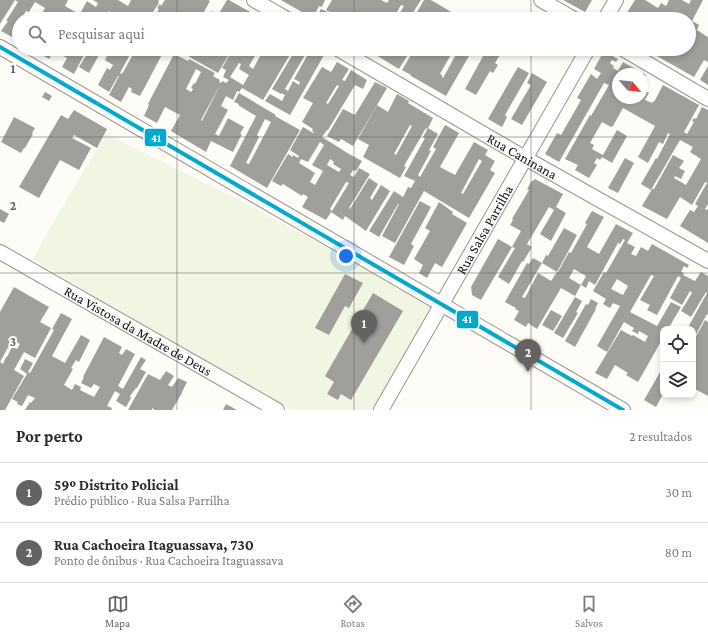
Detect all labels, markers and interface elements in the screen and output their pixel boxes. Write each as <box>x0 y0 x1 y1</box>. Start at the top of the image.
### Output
search box <box>12 12 696 56</box>
icon: search <box>26 23 48 45</box>
text: Pesquisar aqui <box>58 26 145 42</box>
text: 1 <box>11 61 16 76</box>
north arrow <box>612 68 648 104</box>
line badge: 41 <box>144 128 167 147</box>
street label: Rua Caninana <box>484 130 560 183</box>
text: 41 <box>151 132 161 144</box>
street label: Rua Salsa Parrilha <box>453 182 516 277</box>
text: 2 <box>10 198 17 213</box>
your location <box>336 246 356 266</box>
street label: Rua Vistosa da Madre de Deus <box>62 282 215 379</box>
pin: 1 <box>351 310 377 343</box>
line badge: 41 <box>456 310 479 329</box>
text: 41 <box>462 313 472 325</box>
map controls <box>660 326 696 398</box>
button: locate <box>660 326 696 362</box>
text: 3 <box>10 334 16 349</box>
pin: 2 <box>515 339 541 372</box>
button: layers <box>660 362 696 398</box>
text: Por perto <box>16 427 83 446</box>
text: 2 resultados <box>629 429 692 444</box>
text: 59º Distrito Policial <box>54 477 179 493</box>
text: 1 <box>27 485 31 500</box>
text: 30 m <box>666 485 692 500</box>
text: Prédio público · Rua Salsa Parrilha <box>54 493 230 508</box>
text: Rua Cachoeira Itaguassava, 730 <box>54 537 254 553</box>
text: 2 <box>26 545 32 560</box>
text: 80 m <box>665 545 692 560</box>
text: Ponto de ônibus · Rua Cachoeira Itaguassava <box>54 553 284 568</box>
tab: Mapa <box>105 593 130 629</box>
tab: Rotas <box>340 593 365 629</box>
tab: Salvos <box>575 593 603 629</box>

